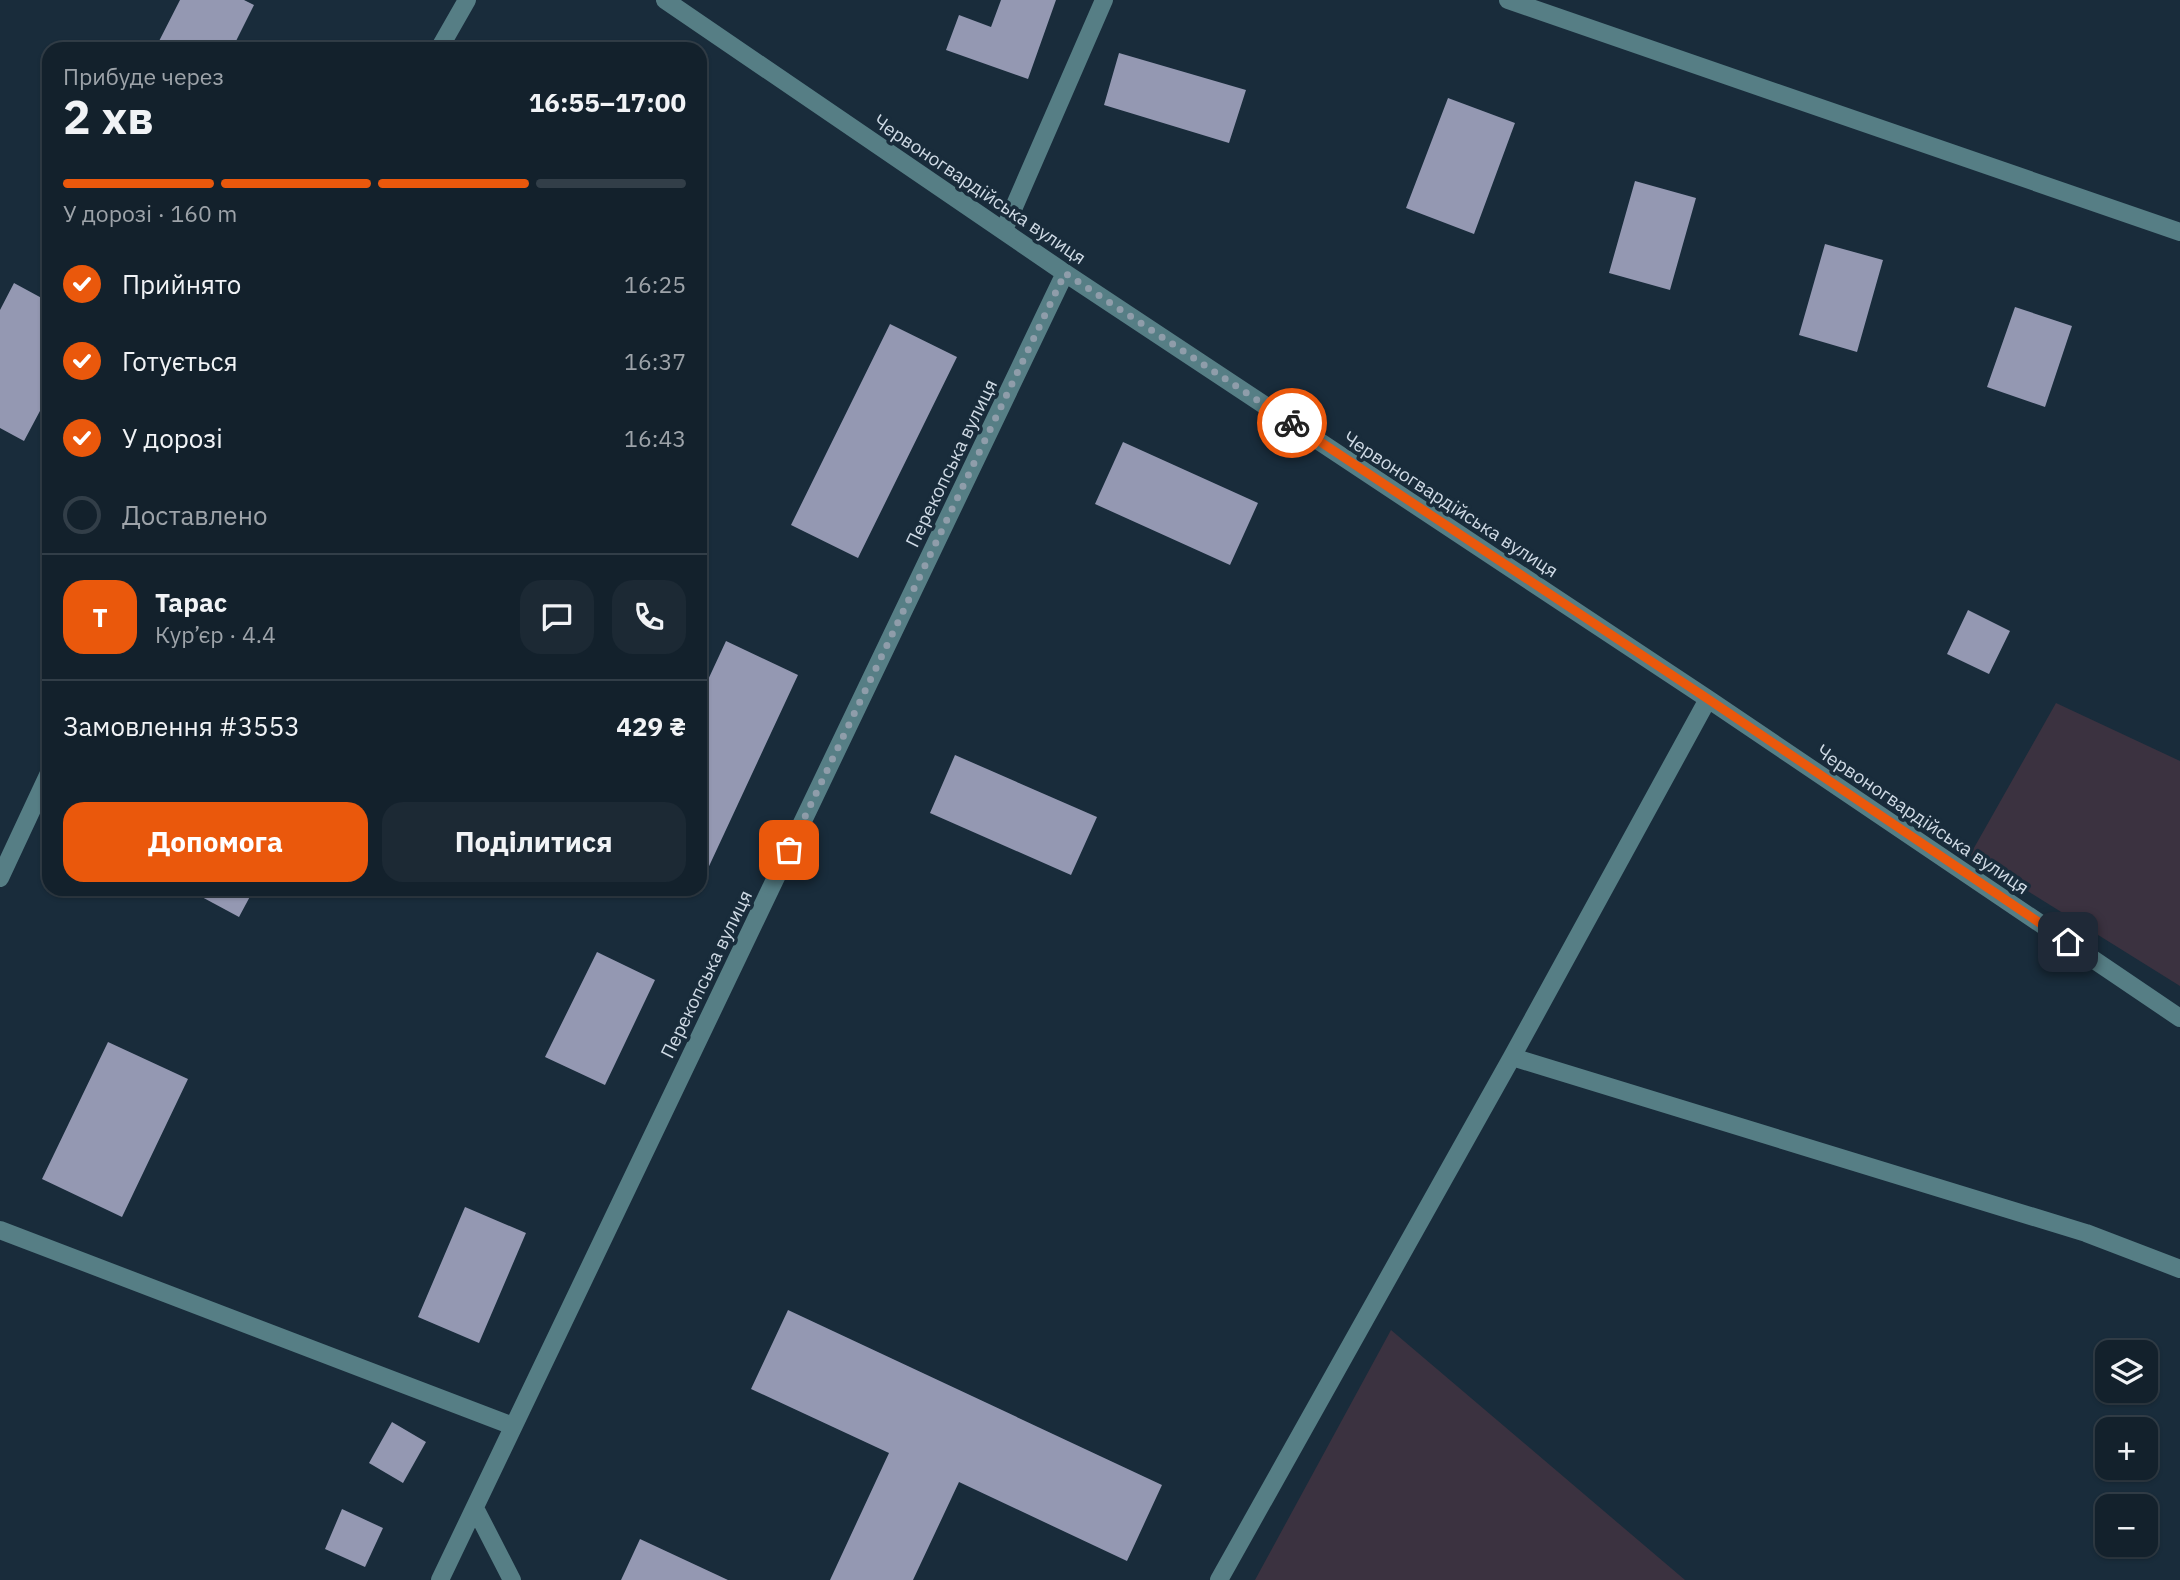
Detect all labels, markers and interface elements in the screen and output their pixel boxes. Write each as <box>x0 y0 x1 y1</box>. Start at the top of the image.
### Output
text: Прибуде через <box>63 61 224 91</box>
text: 16:55–17:00 <box>529 85 686 119</box>
text: 2 хв <box>63 87 154 147</box>
street label: Червоногвардійська вулиця <box>869 109 1091 269</box>
text: У дорозі · 160 m <box>63 198 237 228</box>
icon: check <box>63 265 101 303</box>
text: Прийнято <box>122 267 241 301</box>
text: 16:25 <box>624 269 686 299</box>
icon: check <box>63 342 101 380</box>
text: Готується <box>122 344 238 378</box>
text: 16:37 <box>624 346 686 376</box>
street label: Перекопська вулиця <box>900 375 1002 551</box>
courier <box>1257 388 1327 458</box>
icon: bike <box>1273 404 1311 442</box>
icon: check <box>63 419 101 457</box>
text: У дорозі <box>122 421 223 455</box>
text: 16:43 <box>624 423 686 453</box>
street label: Червоногвардійська вулиця <box>1339 425 1563 583</box>
text: Доставлено <box>122 498 268 532</box>
button: chat <box>520 580 594 654</box>
button: phone <box>612 580 686 654</box>
text: Тарас <box>155 585 227 619</box>
text: Т <box>92 600 108 634</box>
text: Кур’єр · 4.4 <box>155 619 276 649</box>
text: Замовлення #3553 <box>63 709 300 743</box>
text: 429 ₴ <box>616 709 686 743</box>
street label: Червоногвардійська вулиця <box>1812 739 2034 899</box>
button: Допомога <box>63 802 368 882</box>
button: Поділитися <box>382 802 686 882</box>
pin <box>759 820 819 880</box>
icon: bag <box>770 831 808 869</box>
street label: Перекопська вулиця <box>655 886 757 1062</box>
pin <box>2038 912 2098 972</box>
icon: home <box>2049 923 2087 961</box>
map controls <box>2095 1340 2158 1557</box>
button: layers <box>2095 1340 2158 1403</box>
button: + <box>2095 1417 2158 1480</box>
button: − <box>2095 1494 2158 1557</box>

